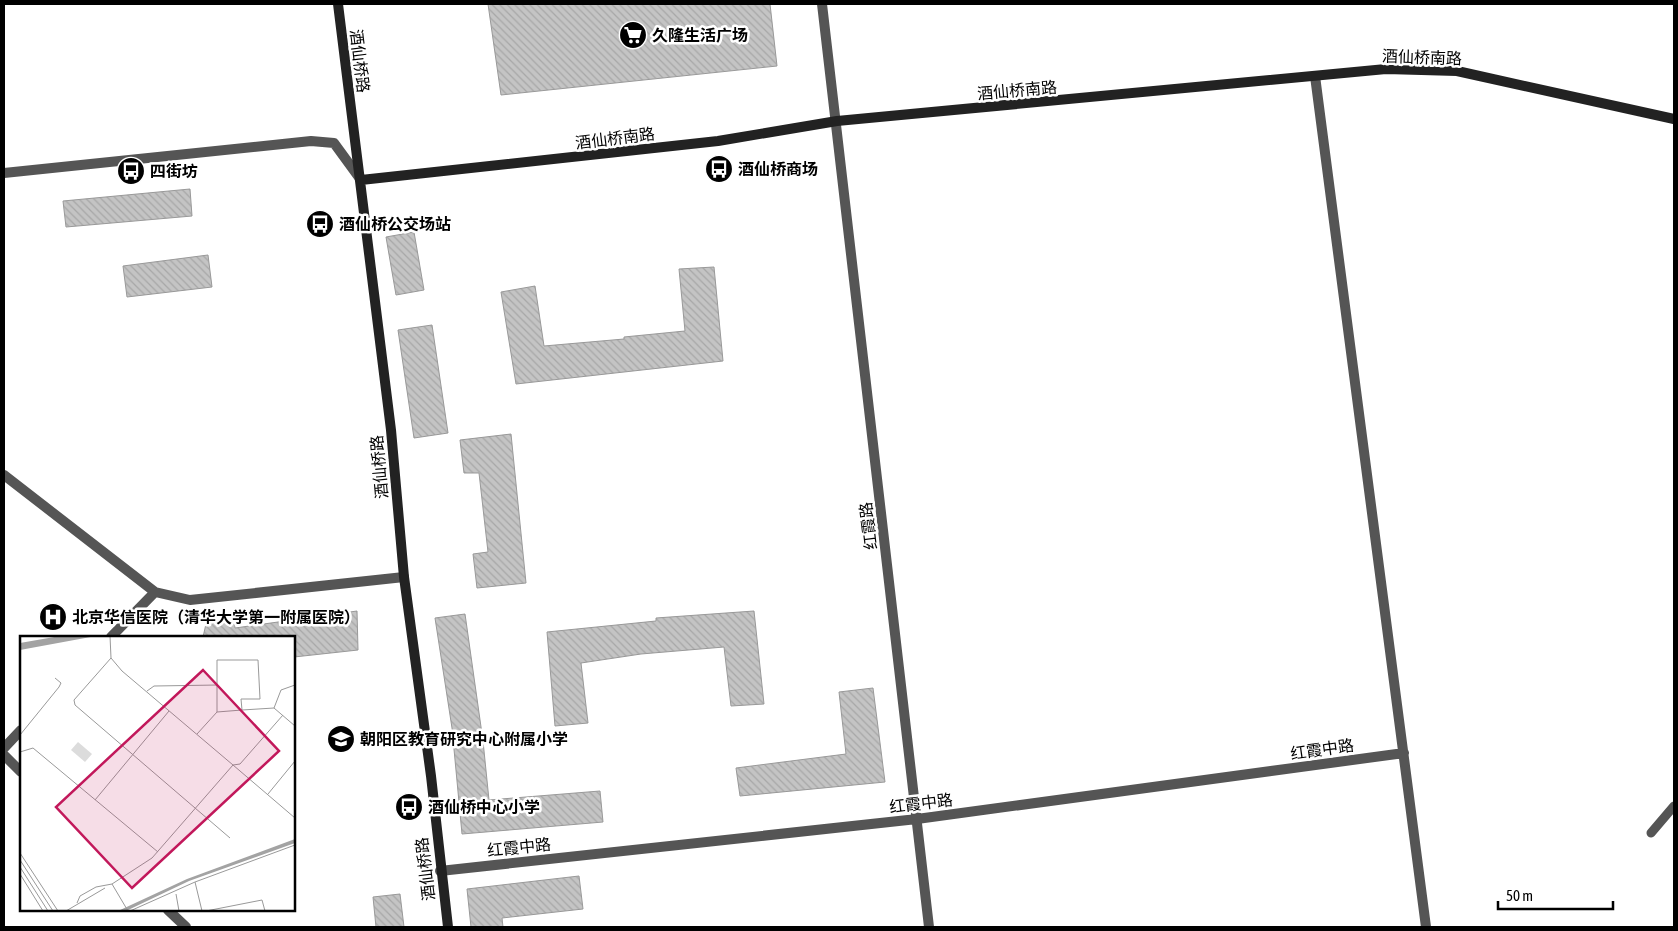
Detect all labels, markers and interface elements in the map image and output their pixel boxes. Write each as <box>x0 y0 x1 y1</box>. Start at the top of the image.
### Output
supermarket icon: 久隆生活广场 <box>618 20 648 50</box>
place label: 久隆生活广场 <box>652 26 748 44</box>
street label: 酒仙桥路 <box>347 28 373 94</box>
street label: 酒仙桥南路 <box>1382 47 1462 67</box>
street label: 酒仙桥南路 <box>976 78 1058 102</box>
street label: 酒仙桥南路 <box>574 124 656 152</box>
bus stop icon: 酒仙桥商场 <box>704 154 734 184</box>
bus stop icon: 四街坊 <box>116 156 146 186</box>
place label: 酒仙桥商场 <box>738 160 818 178</box>
place label: 四街坊 <box>150 162 198 180</box>
bus stop icon: 酒仙桥公交场站 <box>305 209 335 239</box>
place label: 酒仙桥公交场站 <box>339 215 451 233</box>
street label: 酒仙桥路 <box>367 434 391 500</box>
street label: 红霞路 <box>856 501 880 551</box>
hospital icon: 北京华信医院（清华大学第一附属医院） <box>38 602 68 632</box>
place label: 北京华信医院（清华大学第一附属医院） <box>72 608 360 626</box>
inset map <box>20 636 295 911</box>
school or university icon: 朝阳区教育研究中心附属小学 <box>326 724 356 754</box>
place label: 朝阳区教育研究中心附属小学 <box>360 730 568 748</box>
street label: 红霞中路 <box>1289 736 1355 762</box>
street label: 红霞中路 <box>888 790 954 816</box>
bus stop icon: 酒仙桥中心小学 <box>394 792 424 822</box>
place label: 酒仙桥中心小学 <box>428 798 540 816</box>
street label: 红霞中路 <box>486 835 552 859</box>
street label: 酒仙桥路 <box>412 836 438 902</box>
scale bar <box>1498 878 1613 910</box>
text: 50 m <box>1506 887 1533 904</box>

